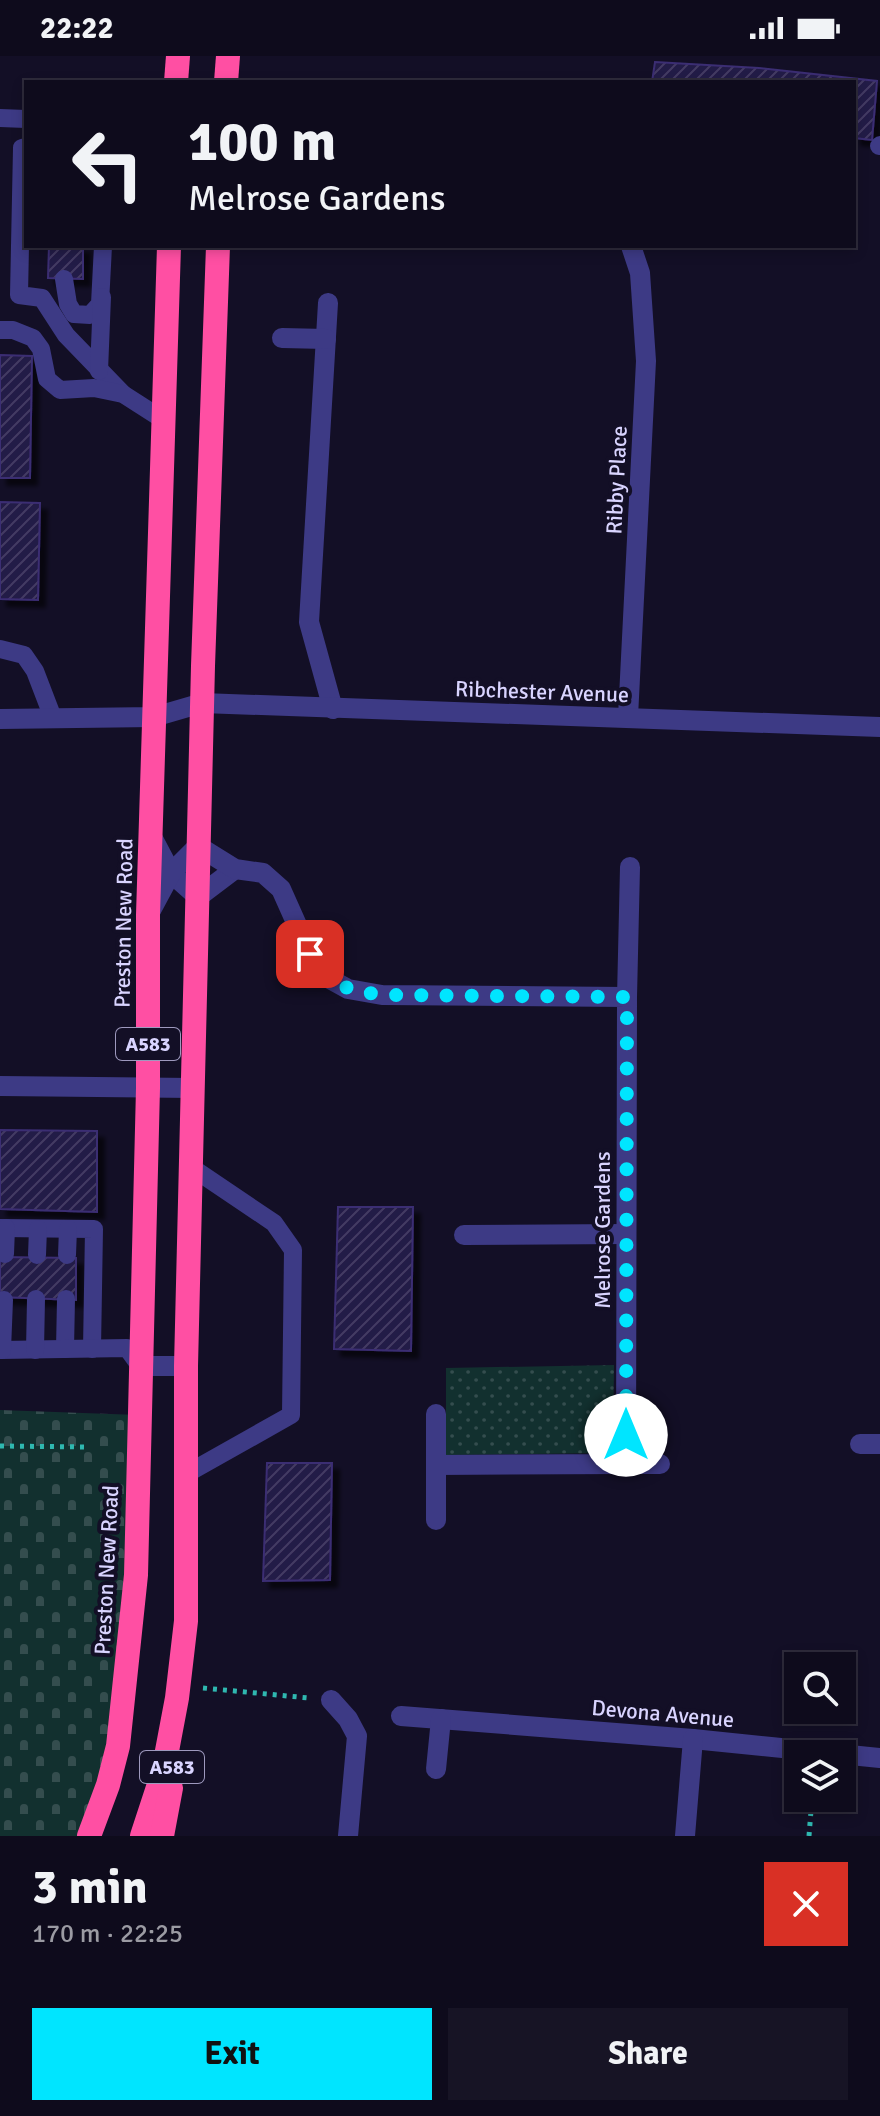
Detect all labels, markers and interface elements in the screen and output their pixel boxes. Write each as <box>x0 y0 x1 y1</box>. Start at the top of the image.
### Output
text: 22:22 <box>40 10 114 47</box>
text: 100 m <box>188 107 336 176</box>
icon: left <box>56 112 160 216</box>
text: Melrose Gardens <box>188 176 445 221</box>
street label: Ribby Place <box>600 425 633 535</box>
street label: Ribchester Avenue <box>455 675 629 708</box>
street label: Preston New Road <box>109 838 138 1008</box>
pin <box>276 920 344 988</box>
icon: arrive <box>288 932 332 976</box>
road number: A583 <box>116 1028 180 1060</box>
street label: Melrose Gardens <box>589 1151 616 1309</box>
position arrow <box>584 1393 668 1477</box>
street label: Preston New Road <box>89 1485 124 1655</box>
map controls <box>784 1652 856 1812</box>
button: search <box>784 1652 856 1724</box>
street label: Devona Avenue <box>591 1694 735 1733</box>
button: layers <box>784 1740 856 1812</box>
road number: A583 <box>140 1751 204 1783</box>
text: 3 min <box>32 1858 148 1917</box>
button: close <box>764 1862 848 1946</box>
text: 170 m · 22:25 <box>32 1918 183 1950</box>
button: Exit <box>32 2008 432 2100</box>
button: Share <box>448 2008 848 2100</box>

